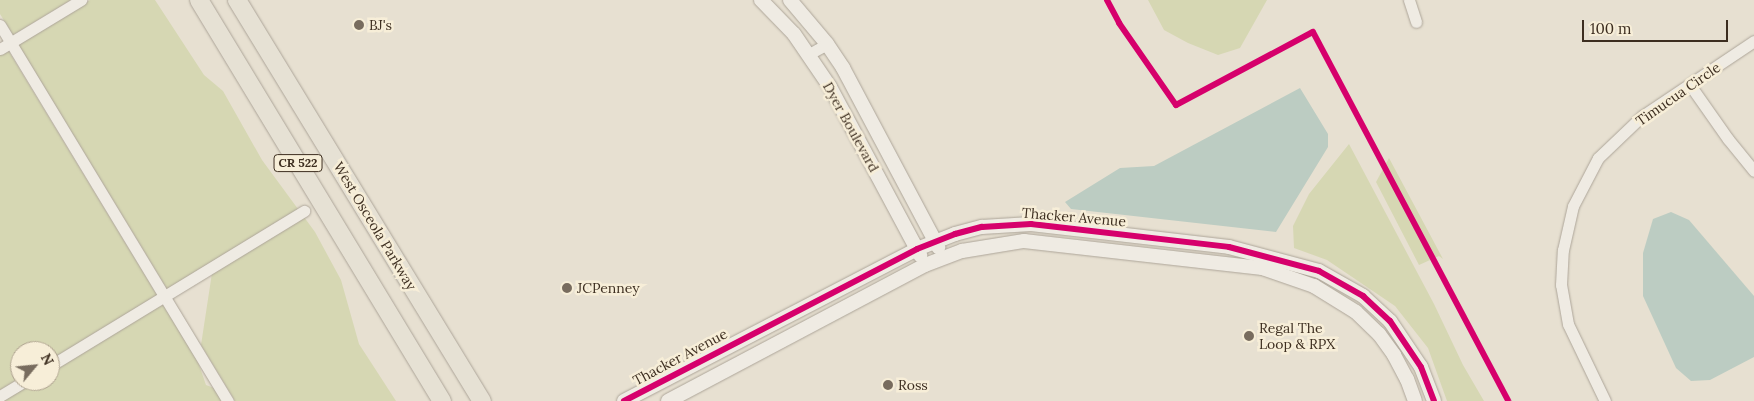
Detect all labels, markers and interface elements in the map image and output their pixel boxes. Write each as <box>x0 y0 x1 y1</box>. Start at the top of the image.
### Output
scale bar <box>1584 10 1730 42</box>
place label: BJ's <box>369 17 392 33</box>
marker: BJ's <box>353 19 365 31</box>
text: 100 m <box>1590 19 1631 38</box>
street label: Timucua Circle <box>1633 59 1723 129</box>
street label: Dyer Boulevard <box>819 79 883 175</box>
road number: CR 522 <box>273 154 323 172</box>
street label: West Osceola Parkway <box>330 159 420 293</box>
street label: Thacker Avenue <box>1021 204 1127 230</box>
place label: JCPenney <box>577 280 640 296</box>
marker: JCPenney <box>561 282 573 294</box>
place label: Regal The Loop & RPX <box>1259 320 1335 352</box>
street label: Thacker Avenue <box>630 325 730 389</box>
marker: Regal The Loop & RPX <box>1243 330 1255 342</box>
north arrow <box>10 341 60 391</box>
text: N <box>37 350 58 368</box>
place label: Ross <box>898 377 928 393</box>
marker: Ross <box>882 379 894 391</box>

